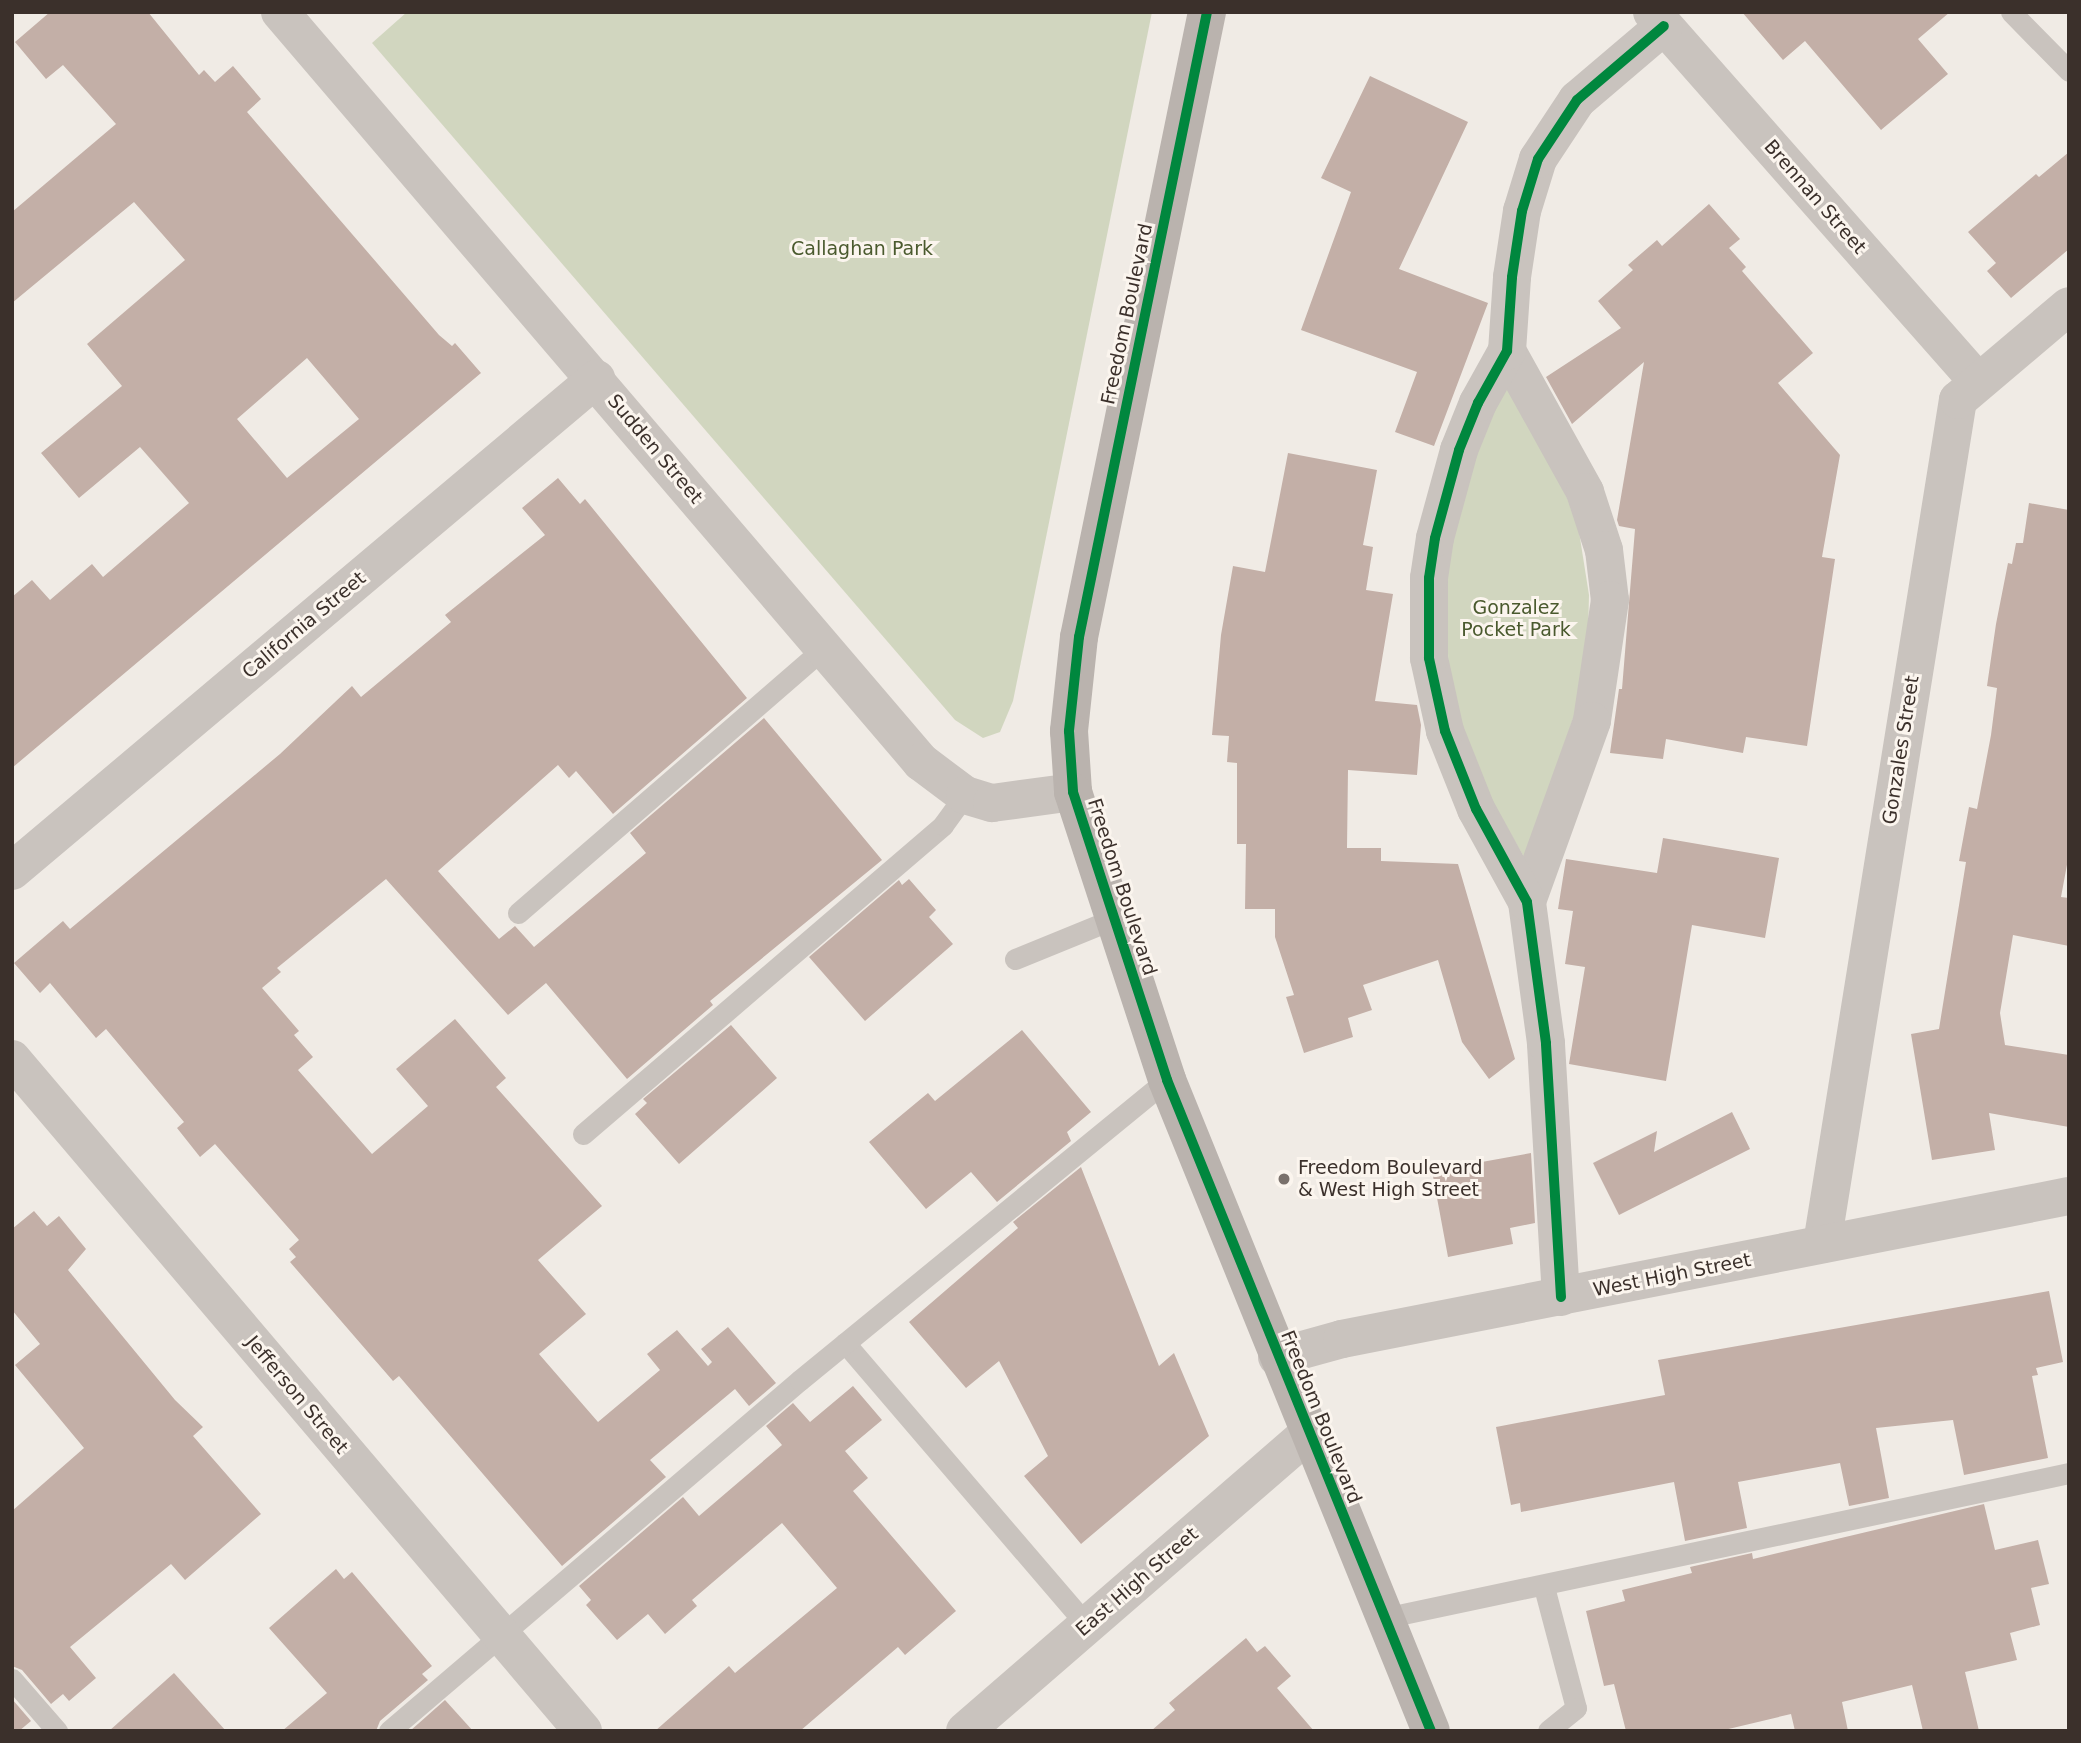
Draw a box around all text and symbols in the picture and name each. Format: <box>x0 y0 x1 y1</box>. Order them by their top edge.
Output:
street label: Brennan Street <box>1759 135 1871 259</box>
street label: Freedom Boulevard <box>1097 221 1157 407</box>
park label: Callaghan Park <box>791 238 933 260</box>
street label: Sudden Street <box>603 390 707 508</box>
street label: California Street <box>238 567 370 683</box>
park label: Gonzalez Pocket Park <box>1461 597 1571 641</box>
street label: Gonzales Street <box>1878 674 1924 826</box>
street label: Freedom Boulevard <box>1083 796 1161 978</box>
place label: Freedom Boulevard & West High Street <box>1298 1157 1483 1201</box>
marker: Freedom Boulevard & West High Street <box>1276 1171 1292 1187</box>
street label: West High Street <box>1591 1249 1753 1301</box>
street label: Freedom Boulevard <box>1276 1327 1366 1507</box>
street label: Jefferson Street <box>241 1331 353 1459</box>
street label: East High Street <box>1071 1523 1203 1641</box>

